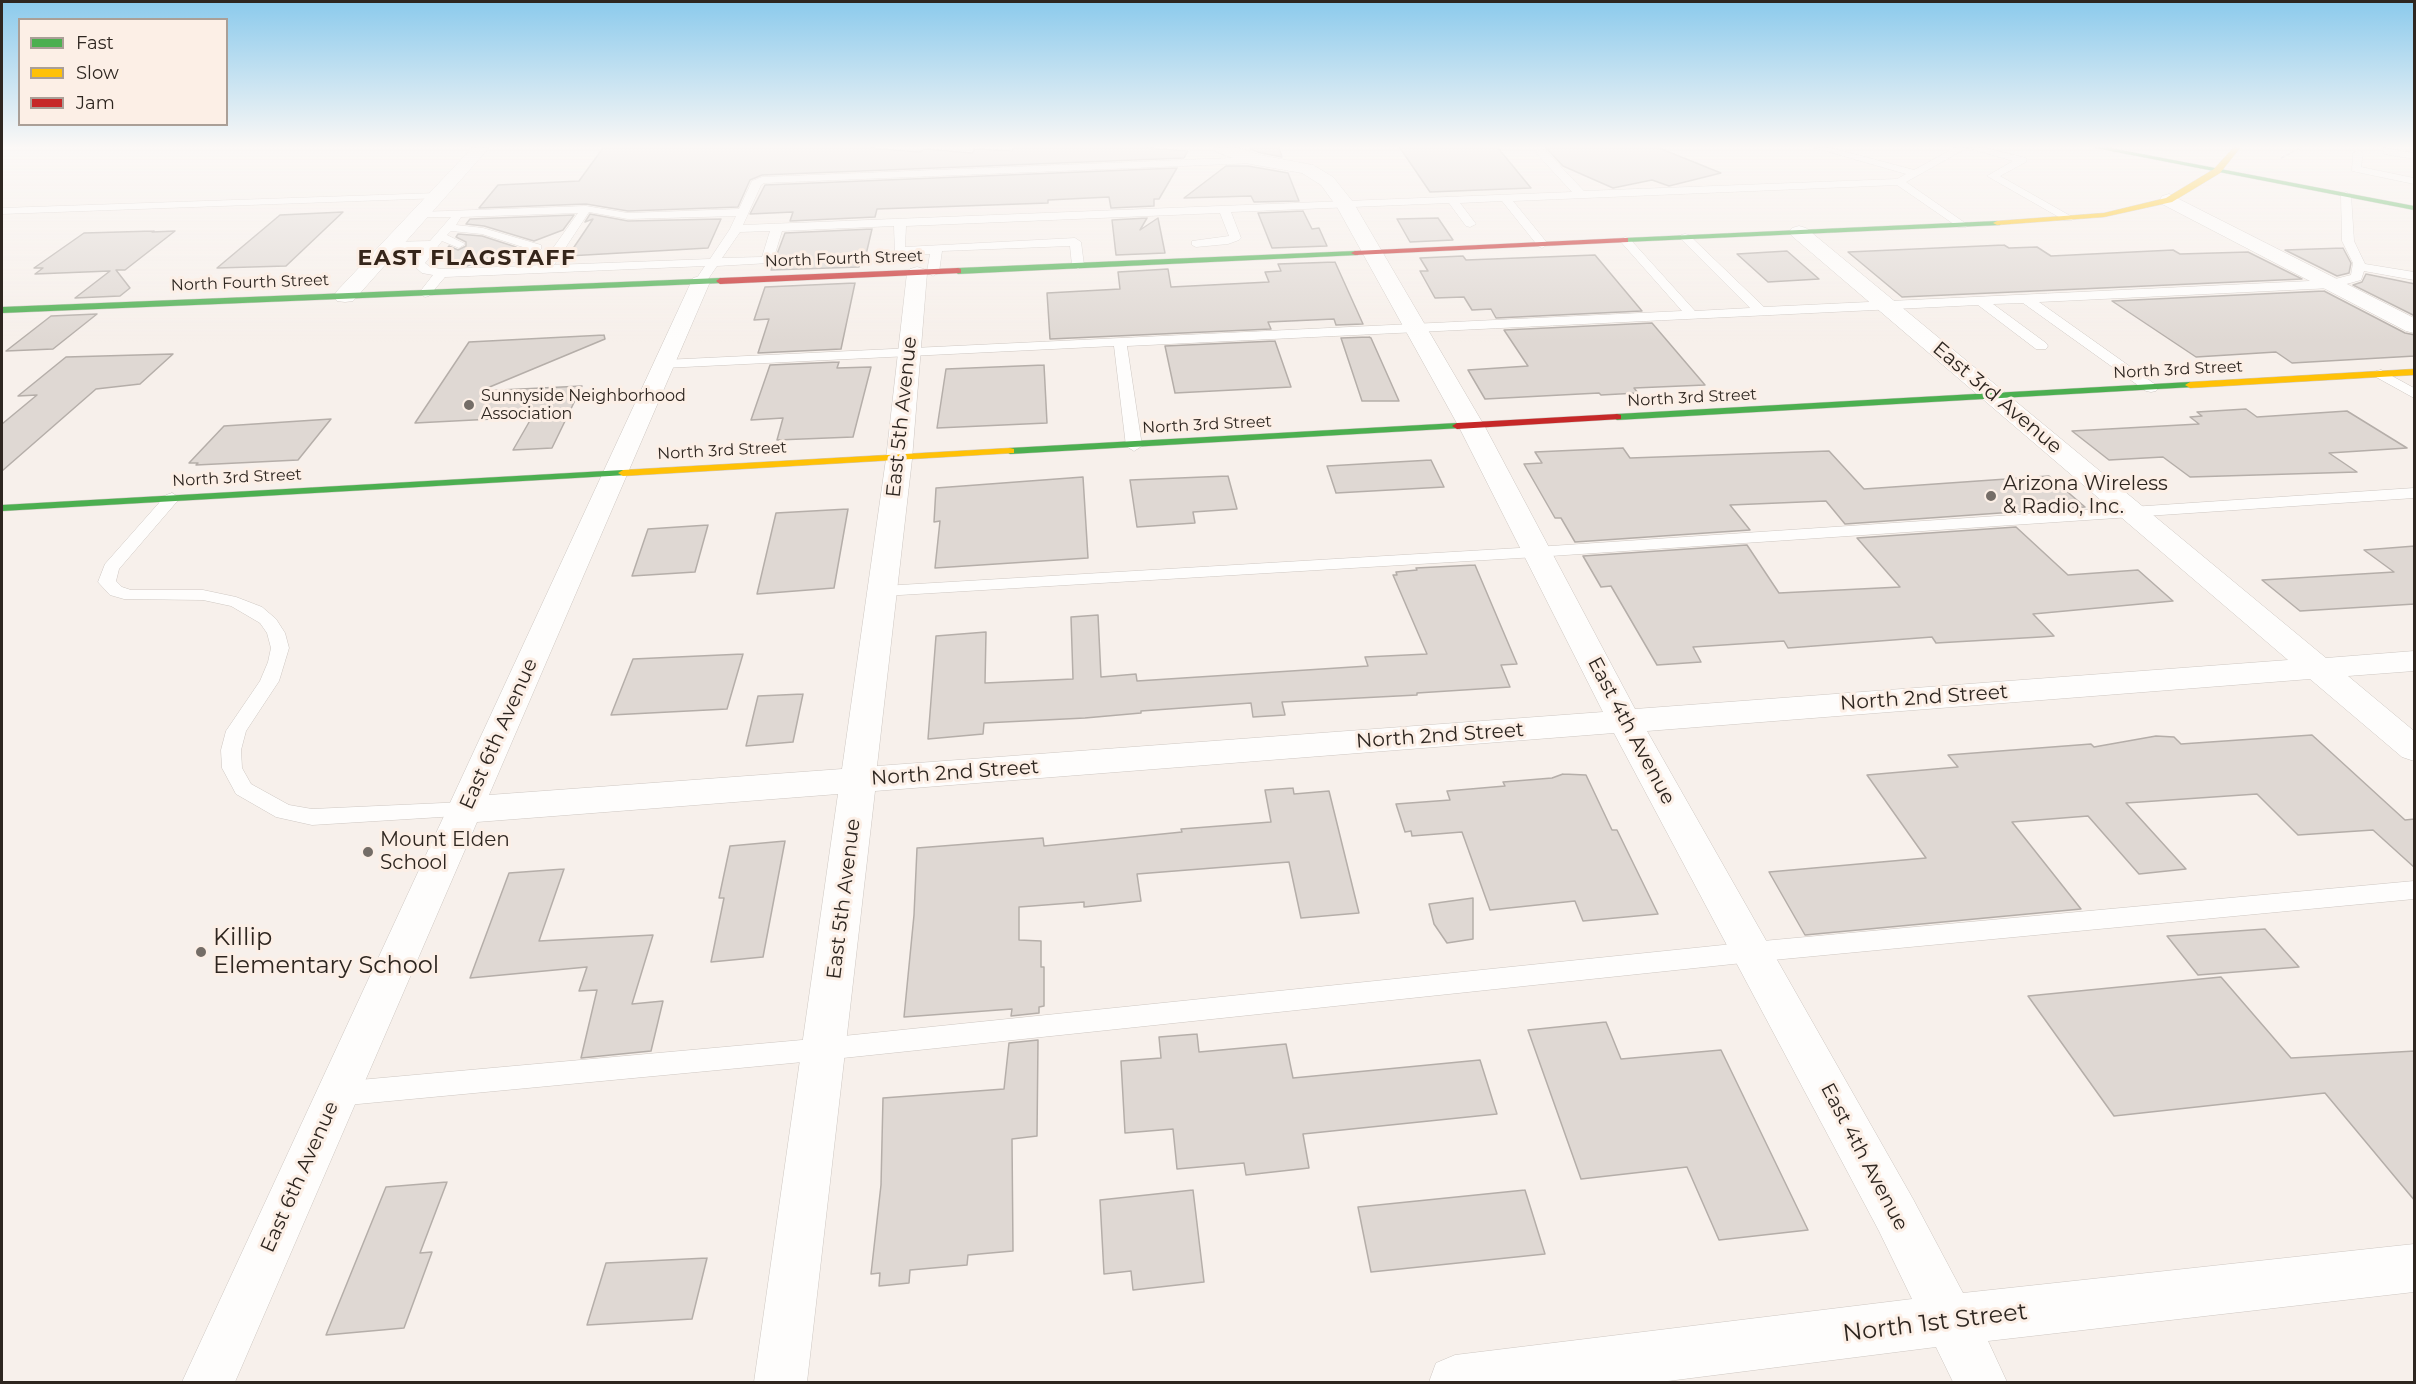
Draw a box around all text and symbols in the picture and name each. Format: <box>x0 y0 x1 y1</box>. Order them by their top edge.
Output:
legend <box>18 18 228 126</box>
text: Fast <box>76 32 114 54</box>
text: Slow <box>76 62 119 84</box>
text: Jam <box>76 92 115 114</box>
district label: EAST FLAGSTAFF <box>358 246 576 272</box>
street label: North Fourth Street <box>765 247 923 271</box>
street label: North Fourth Street <box>171 271 329 295</box>
street label: East 5th Avenue <box>882 335 922 499</box>
street label: East 3rd Avenue <box>1927 337 2067 459</box>
street label: North 3rd Street <box>2113 357 2243 383</box>
street label: North 3rd Street <box>1627 385 1757 411</box>
place label: Sunnyside Neighborhood Association <box>481 386 686 424</box>
marker: Sunnyside Neighborhood Association <box>462 398 476 412</box>
street label: North 3rd Street <box>1142 412 1272 438</box>
street label: North 3rd Street <box>657 438 787 464</box>
street label: North 3rd Street <box>172 465 302 491</box>
place label: Arizona Wireless & Radio, Inc. <box>2003 472 2168 519</box>
marker: Arizona Wireless & Radio, Inc. <box>1984 489 1998 503</box>
street label: East 4th Avenue <box>1582 653 1680 809</box>
street label: East 6th Avenue <box>455 655 543 813</box>
street label: North 2nd Street <box>1839 680 2009 716</box>
street label: North 2nd Street <box>1355 718 1525 754</box>
street label: North 2nd Street <box>870 755 1040 791</box>
street label: East 5th Avenue <box>822 817 866 981</box>
place label: Mount Elden School <box>380 828 510 875</box>
marker: Mount Elden School <box>361 845 375 859</box>
place label: Killip Elementary School <box>213 924 439 980</box>
marker: Killip Elementary School <box>194 945 208 959</box>
street label: East 4th Avenue <box>1815 1079 1913 1235</box>
street label: East 6th Avenue <box>256 1098 344 1256</box>
street label: North 1st Street <box>1841 1297 2029 1349</box>

